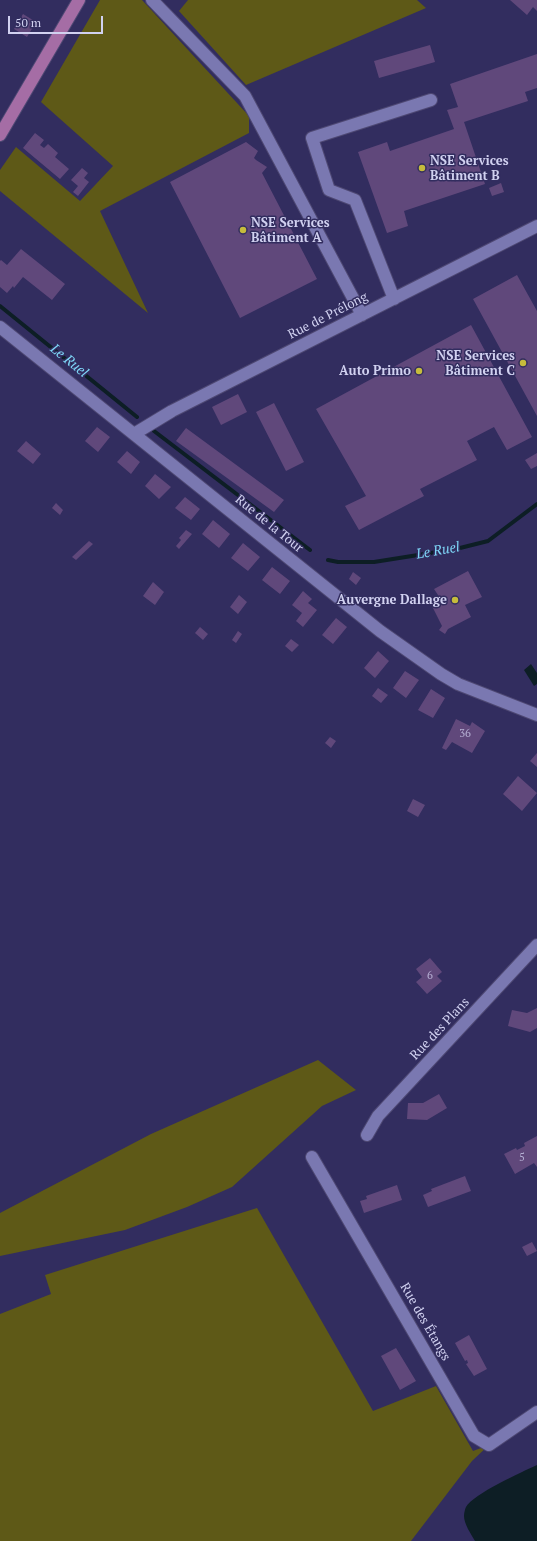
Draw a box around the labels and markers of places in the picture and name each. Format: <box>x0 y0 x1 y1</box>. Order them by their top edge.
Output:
place label: NSE Services Bâtiment B <box>430 153 509 184</box>
marker: NSE Services Bâtiment B <box>417 163 427 173</box>
place label: NSE Services Bâtiment A <box>251 215 330 246</box>
marker: NSE Services Bâtiment A <box>238 225 248 235</box>
place label: NSE Services Bâtiment C <box>436 348 515 379</box>
marker: NSE Services Bâtiment C <box>518 358 528 368</box>
place label: Auto Primo <box>339 363 411 379</box>
marker: Auto Primo <box>414 366 424 376</box>
place label: Auvergne Dallage <box>337 592 447 608</box>
marker: Auvergne Dallage <box>450 595 460 605</box>

